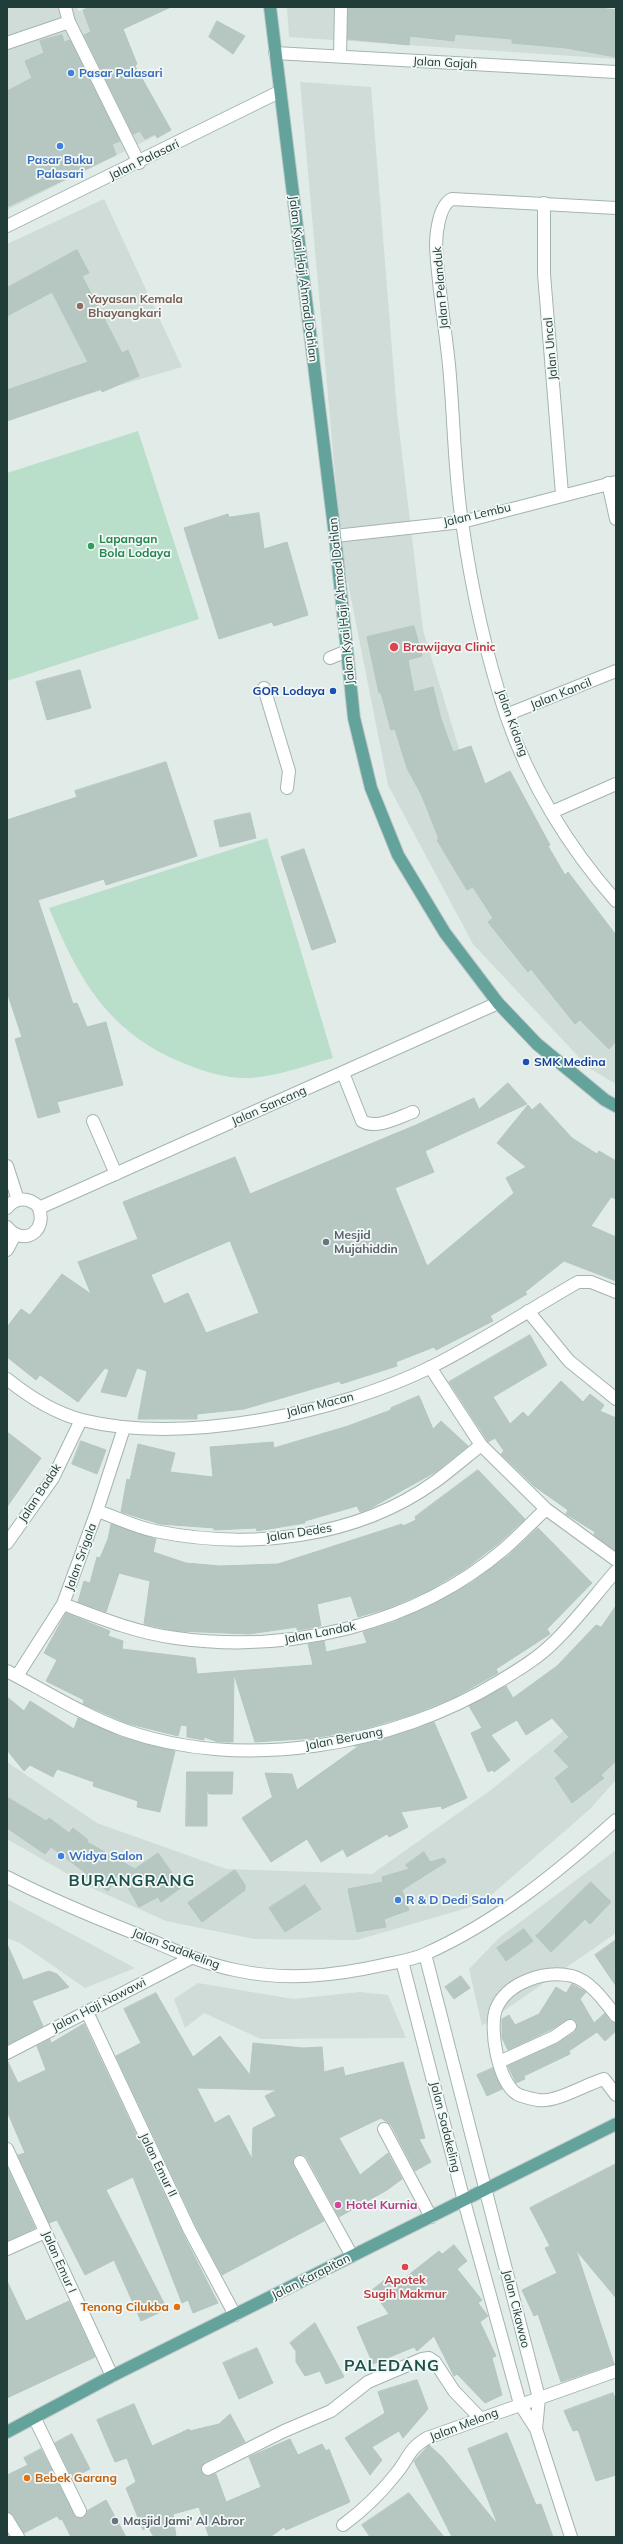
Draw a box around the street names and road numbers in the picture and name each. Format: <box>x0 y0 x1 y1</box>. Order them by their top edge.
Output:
street label: Jalan Gajah <box>412 54 478 72</box>
street label: Jalan Palasari <box>106 137 182 183</box>
street label: Jalan Kyai Haji Ahmad Dahlan <box>286 195 320 363</box>
street label: Jalan Pelanduk <box>430 246 452 330</box>
street label: Jalan Uncal <box>541 317 561 381</box>
street label: Jalan Lembu <box>442 500 512 530</box>
street label: Jalan Kyai Haji Ahmad Dahlan <box>326 517 358 685</box>
street label: Jalan Kancil <box>528 675 594 713</box>
street label: Jalan Kidang <box>493 687 531 759</box>
street label: Jalan Sancang <box>229 1083 309 1129</box>
street label: Jalan Macan <box>285 1390 355 1420</box>
street label: Jalan Badak <box>16 1461 64 1525</box>
street label: Jalan Srigala <box>62 1521 100 1593</box>
street label: Jalan Dedes <box>265 1521 333 1545</box>
street label: Jalan Landak <box>283 1619 357 1647</box>
street label: Jalan Beruang <box>304 1724 384 1754</box>
street label: Jalan Sadakeling <box>130 1926 222 1972</box>
street label: Jalan Haji Nawawi <box>50 1975 148 2035</box>
street label: Jalan Sadakeling <box>427 2080 463 2174</box>
street label: Jalan Emur II <box>136 2131 180 2199</box>
street label: Jalan Emur I <box>39 2229 79 2295</box>
street label: Jalan Karapitan <box>269 2251 353 2303</box>
street label: Jalan Cikawao <box>499 2268 533 2350</box>
street label: Jalan Melong <box>428 2405 500 2445</box>

